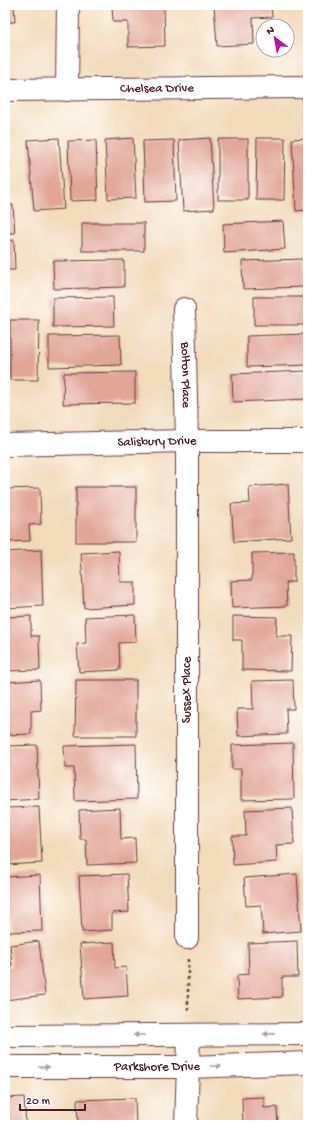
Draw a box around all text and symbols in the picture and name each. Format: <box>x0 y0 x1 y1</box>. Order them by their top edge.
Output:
north arrow <box>255 18 295 58</box>
text: N <box>265 24 277 38</box>
street label: Chelsea Drive <box>120 81 194 96</box>
street label: Bolton Place <box>177 341 194 408</box>
street label: Salisbury Drive <box>117 433 197 450</box>
street label: Sussex Place <box>180 656 195 723</box>
one-way arrow <box>262 1031 275 1037</box>
one-way arrow <box>132 1032 145 1038</box>
street label: Parkshore Drive <box>113 1059 201 1075</box>
one-way arrow <box>210 1063 223 1069</box>
one-way arrow <box>38 1064 51 1070</box>
scale bar <box>20 1086 85 1112</box>
text: 20 m <box>26 1095 51 1109</box>

